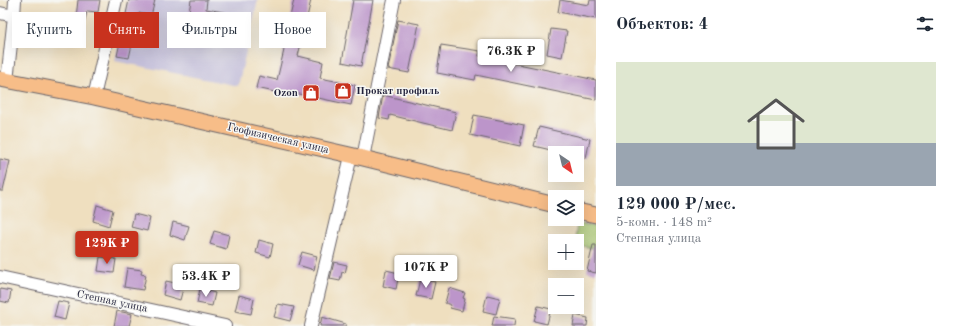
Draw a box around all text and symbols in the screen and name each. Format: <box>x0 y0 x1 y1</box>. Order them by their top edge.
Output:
chip: Купить <box>12 12 86 48</box>
chip: Снять <box>94 12 159 48</box>
chip: Фильтры <box>167 12 251 48</box>
chip: Новое <box>259 12 326 48</box>
icon: filters <box>914 13 936 35</box>
text: Объектов: 4 <box>616 16 708 33</box>
pin: 76.3K ₽ <box>474 39 548 73</box>
text: 76.3K ₽ <box>486 45 536 58</box>
shop icon: Прокат профиль <box>333 81 353 101</box>
shop icon: Ozon <box>301 83 321 103</box>
place label: Прокат профиль <box>356 86 439 97</box>
place label: Ozon <box>273 88 298 99</box>
icon: home <box>740 88 812 160</box>
street label: Геофизическая улица <box>226 122 330 156</box>
north arrow <box>548 146 584 182</box>
map controls <box>548 146 584 314</box>
button: layers <box>548 190 584 226</box>
text: 129 000 ₽/мес. <box>616 196 736 213</box>
text: 5-комн. · 148 m² <box>616 216 712 229</box>
pin: 129K ₽ <box>74 231 140 265</box>
text: Степная улица <box>616 232 701 245</box>
button: + <box>548 234 584 270</box>
text: 129K ₽ <box>84 237 130 250</box>
pin: 107K ₽ <box>393 255 459 289</box>
text: 107K ₽ <box>403 261 449 274</box>
pin: 53.4K ₽ <box>169 264 243 298</box>
text: 53.4K ₽ <box>181 270 231 283</box>
button: − <box>548 278 584 314</box>
street label: Степная улица <box>76 289 149 315</box>

